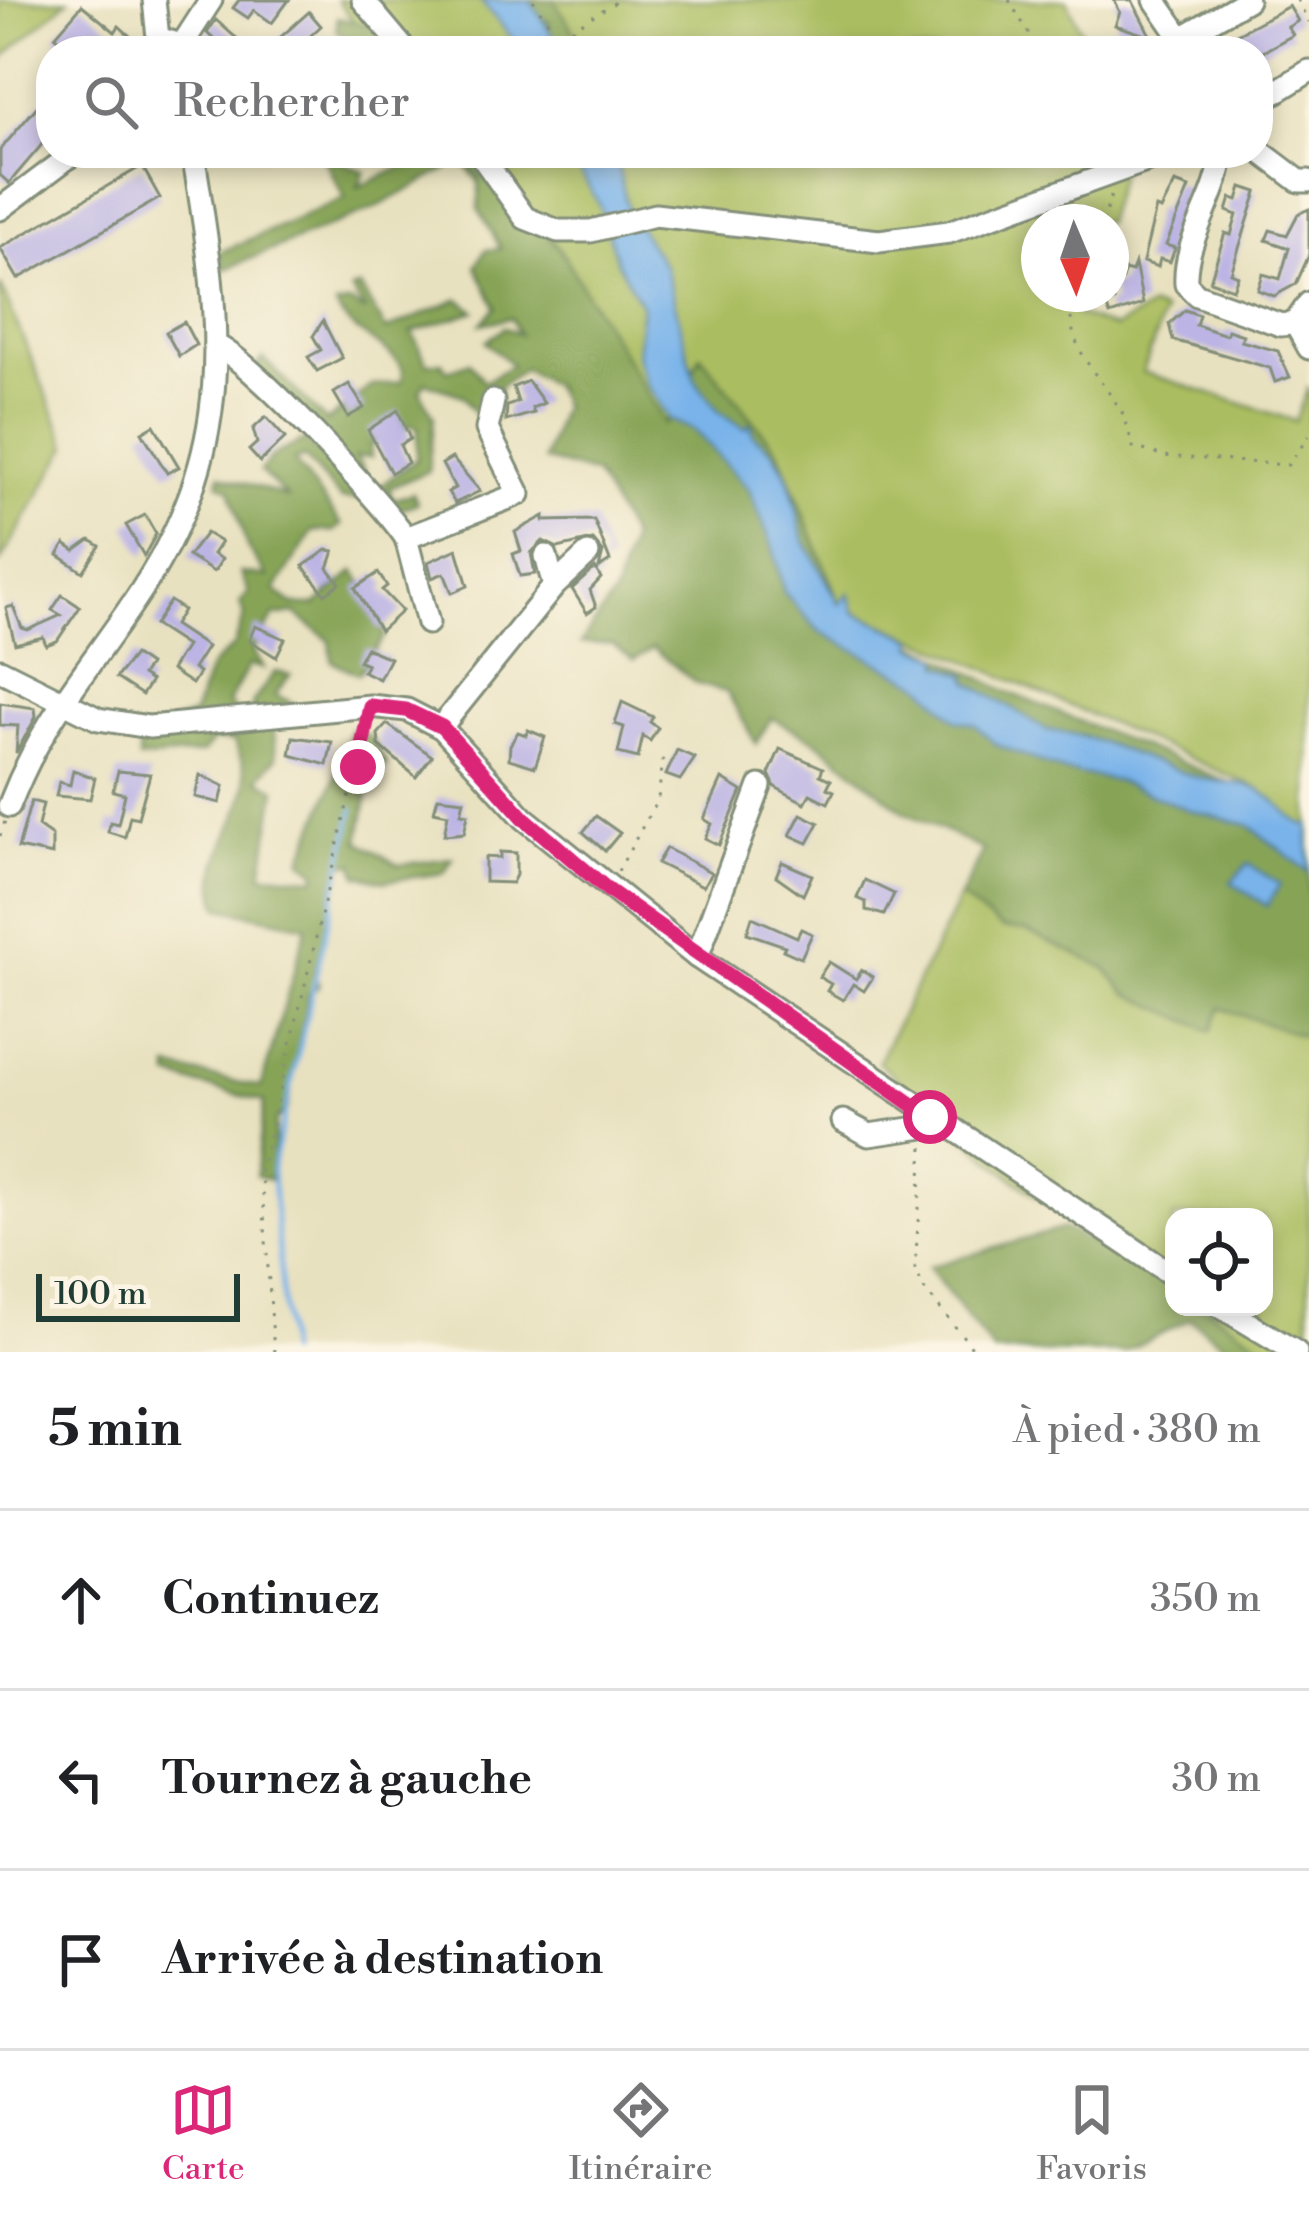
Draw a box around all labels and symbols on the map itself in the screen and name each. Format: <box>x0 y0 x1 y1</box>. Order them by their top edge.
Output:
north arrow <box>1021 204 1129 312</box>
route end <box>331 740 385 794</box>
route start <box>903 1090 957 1144</box>
scale bar <box>36 1268 240 1321</box>

